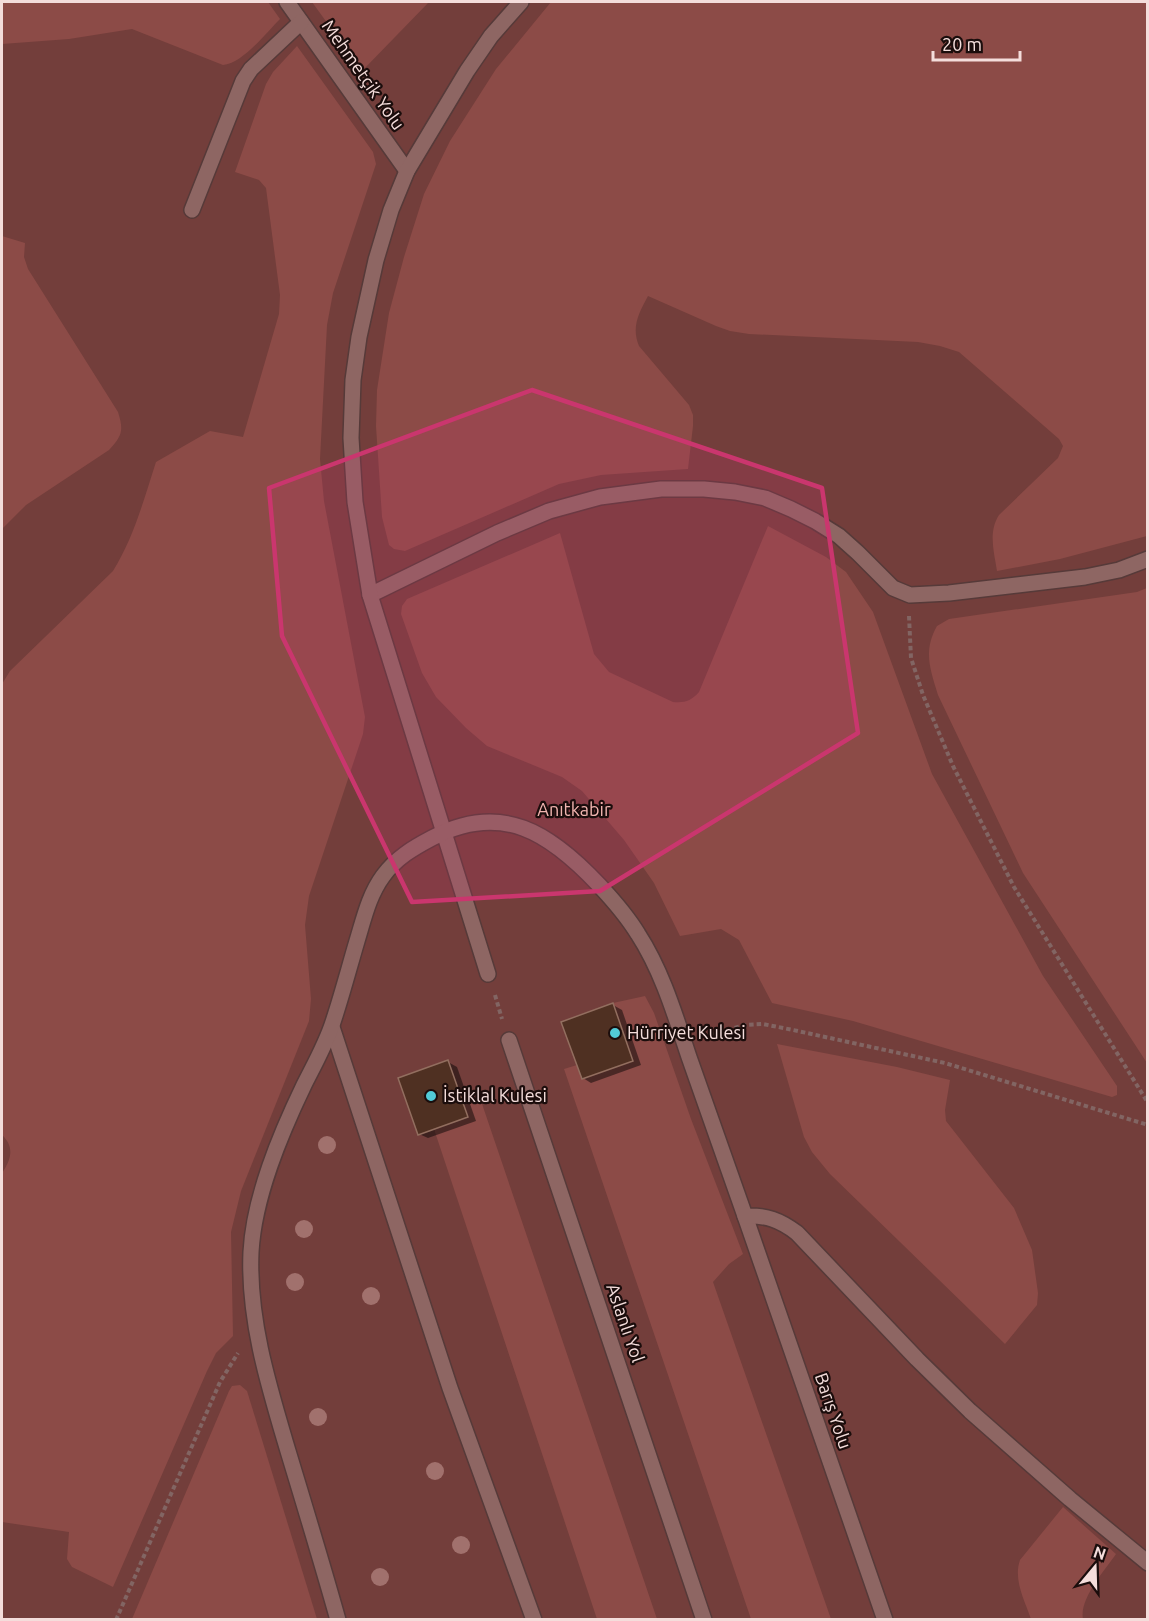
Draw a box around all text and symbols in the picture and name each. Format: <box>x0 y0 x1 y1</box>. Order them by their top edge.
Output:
street label: Mehmetçik Yolu <box>318 16 409 133</box>
scale bar <box>933 24 1020 62</box>
text: 20 m <box>942 34 982 54</box>
park label: Anıtkabir <box>537 799 611 819</box>
place label: Hürriyet Kulesi <box>627 1022 746 1042</box>
marker: Hürriyet Kulesi <box>608 1026 622 1040</box>
place label: İstiklal Kulesi <box>443 1085 547 1105</box>
marker: İstiklal Kulesi <box>424 1089 438 1103</box>
street label: Aslanlı Yol <box>603 1281 649 1365</box>
street label: Barış Yolu <box>812 1370 856 1451</box>
north arrow <box>1065 1537 1125 1597</box>
text: N <box>1091 1542 1108 1563</box>

